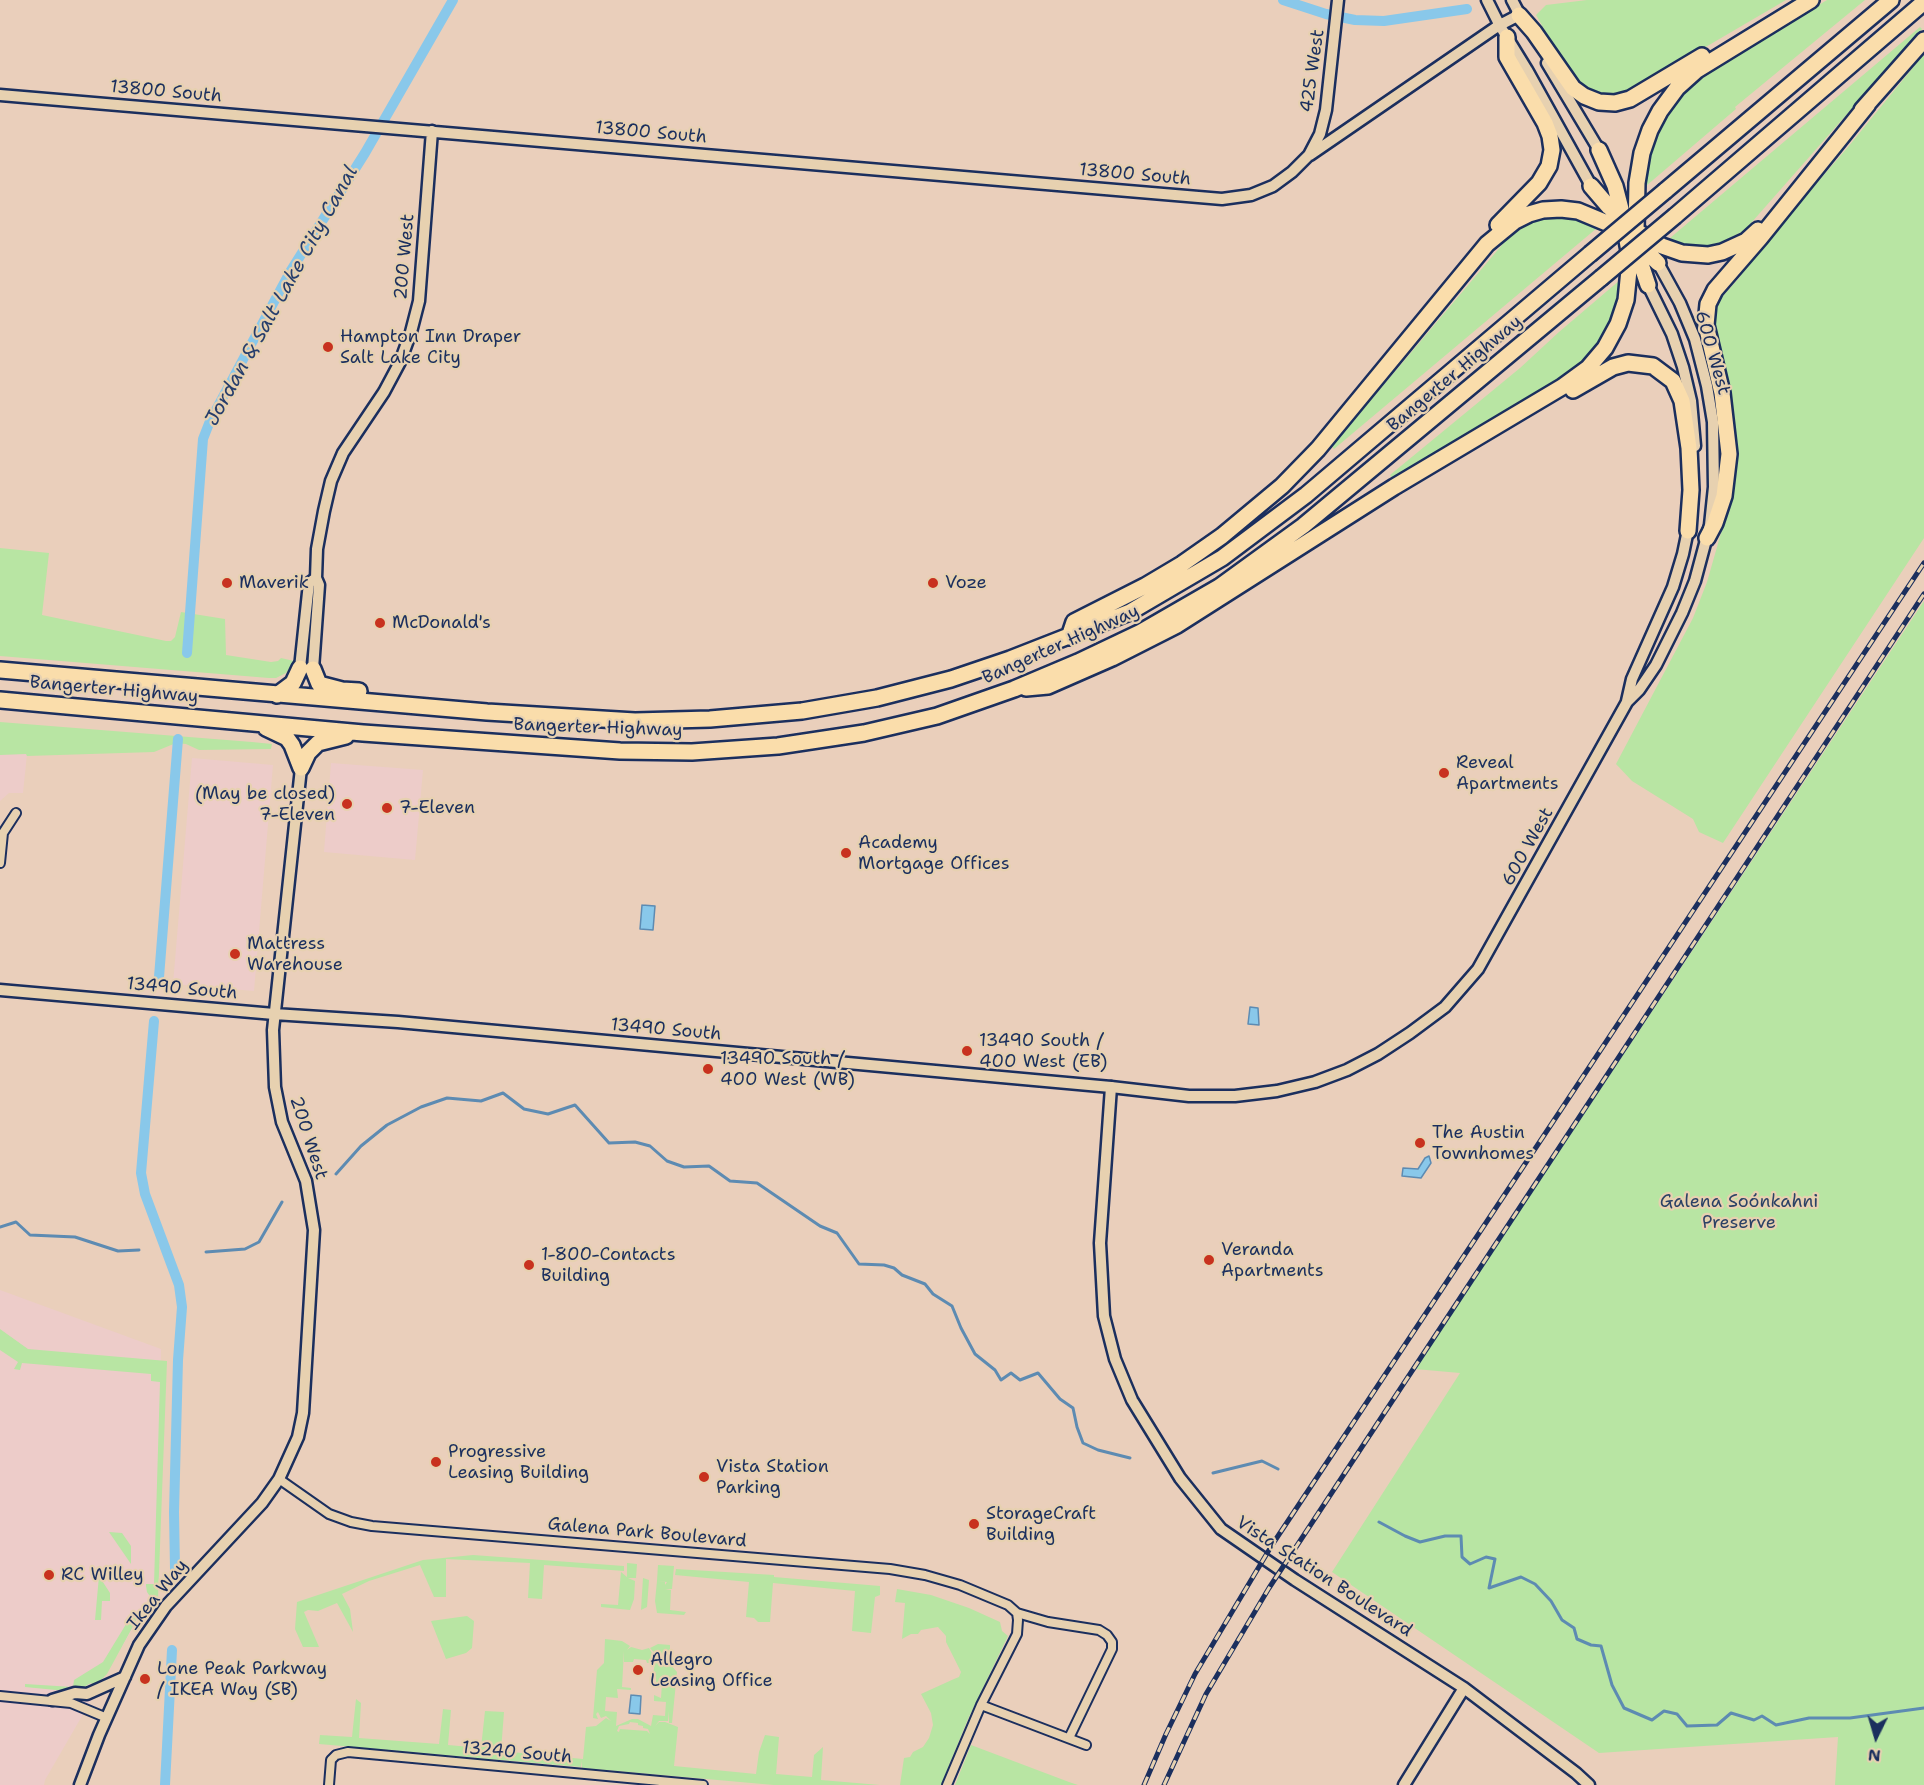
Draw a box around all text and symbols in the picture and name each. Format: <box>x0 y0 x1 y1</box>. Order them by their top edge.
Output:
street label: 425 West <box>1296 28 1330 114</box>
street label: 13800 South <box>109 76 223 108</box>
street label: 13800 South <box>594 117 708 149</box>
street label: 13800 South <box>1078 159 1192 191</box>
water label: Jordan & Salt Lake City Canal <box>200 162 364 430</box>
street label: 200 West <box>390 213 420 301</box>
street label: 600 West <box>1690 309 1734 397</box>
street label: Bangerter Highway <box>1383 311 1527 437</box>
place label: Hampton Inn Draper Salt Lake City <box>340 326 521 368</box>
marker: Hampton Inn Draper Salt Lake City <box>321 340 335 354</box>
place label: Maverik <box>239 572 309 594</box>
place label: Voze <box>945 572 987 594</box>
marker: Maverik <box>220 576 234 590</box>
marker: Voze <box>926 576 940 590</box>
street label: Bangerter Highway <box>979 601 1143 689</box>
place label: McDonald's <box>392 612 491 634</box>
marker: McDonald's <box>373 616 387 630</box>
street label: Bangerter Highway <box>29 672 199 708</box>
street label: Bangerter Highway <box>513 714 683 742</box>
place label: Reveal Apartments <box>1456 752 1559 795</box>
marker: Reveal Apartments <box>1437 766 1451 780</box>
place label: (May be closed) 7-Eleven <box>195 783 335 826</box>
marker: (May be closed) 7-Eleven <box>340 797 354 811</box>
place label: 7-Eleven <box>399 797 475 819</box>
marker: 7-Eleven <box>380 801 394 815</box>
street label: 600 West <box>1498 804 1558 890</box>
place label: Academy Mortgage Offices <box>858 832 1010 874</box>
marker: Academy Mortgage Offices <box>839 846 853 860</box>
place label: Mattress Warehouse <box>247 933 343 976</box>
marker: Mattress Warehouse <box>228 947 242 961</box>
street label: 13490 South <box>126 973 238 1005</box>
street label: 13490 South <box>610 1014 722 1046</box>
place label: 13490 South / 400 West (EB) <box>979 1030 1107 1072</box>
marker: 13490 South / 400 West (EB) <box>960 1044 974 1058</box>
place label: 13490 South / 400 West (WB) <box>720 1048 855 1090</box>
marker: 13490 South / 400 West (WB) <box>701 1062 715 1076</box>
street label: 200 West <box>284 1094 332 1182</box>
place label: The Austin Townhomes <box>1432 1122 1534 1164</box>
marker: The Austin Townhomes <box>1413 1136 1427 1150</box>
park label: Galena Soónkahni Preserve <box>1660 1191 1818 1234</box>
place label: Veranda Apartments <box>1221 1239 1324 1282</box>
place label: 1-800-Contacts Building <box>541 1244 676 1286</box>
marker: Veranda Apartments <box>1202 1253 1216 1267</box>
marker: 1-800-Contacts Building <box>522 1258 536 1272</box>
place label: Progressive Leasing Building <box>448 1441 589 1484</box>
marker: Progressive Leasing Building <box>429 1455 443 1469</box>
place label: Vista Station Parking <box>716 1456 829 1498</box>
marker: Vista Station Parking <box>697 1470 711 1484</box>
place label: StorageCraft Building <box>986 1503 1096 1546</box>
street label: Vista Station Boulevard <box>1232 1512 1416 1642</box>
street label: Galena Park Boulevard <box>547 1514 747 1552</box>
marker: StorageCraft Building <box>967 1517 981 1531</box>
street label: Ikea Way <box>123 1555 193 1635</box>
place label: RC Willey <box>61 1564 144 1586</box>
marker: RC Willey <box>42 1568 56 1582</box>
place label: Allegro Leasing Office <box>650 1649 773 1692</box>
place label: Lone Peak Parkway / IKEA Way (SB) <box>157 1658 327 1700</box>
marker: Allegro Leasing Office <box>631 1663 645 1677</box>
marker: Lone Peak Parkway / IKEA Way (SB) <box>138 1672 152 1686</box>
north arrow <box>1846 1707 1906 1767</box>
street label: 13240 South <box>461 1737 573 1769</box>
text: N <box>1867 1744 1882 1766</box>

